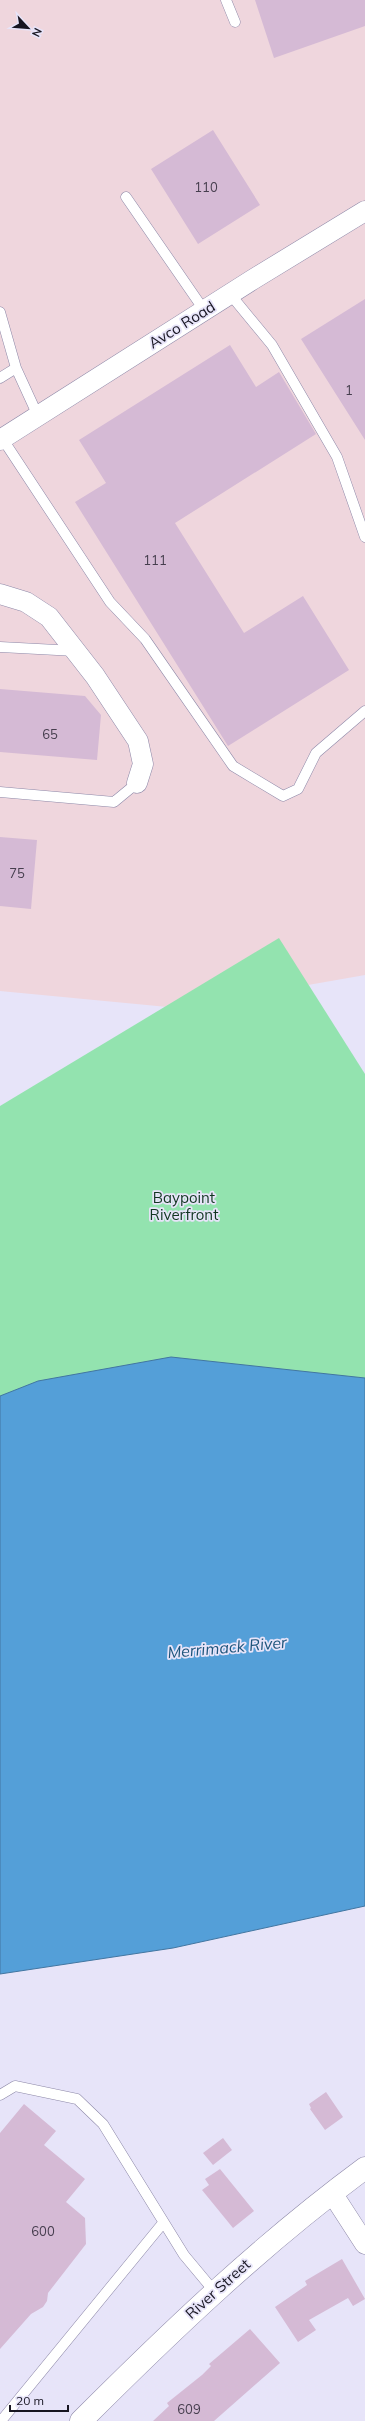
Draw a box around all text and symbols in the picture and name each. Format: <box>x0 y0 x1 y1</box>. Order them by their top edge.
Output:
north arrow <box>8 8 48 48</box>
text: N <box>29 26 45 39</box>
house number: 110 <box>194 179 218 195</box>
street label: Avco Road <box>145 297 219 353</box>
house number: 1 <box>345 382 353 398</box>
house number: 111 <box>143 552 167 568</box>
house number: 65 <box>42 726 58 742</box>
house number: 75 <box>9 865 25 881</box>
park label: Baypoint Riverfront <box>150 1188 218 1224</box>
water label: Merrimack River <box>167 1632 289 1662</box>
house number: 600 <box>31 2223 55 2239</box>
street label: River Street <box>181 2255 254 2323</box>
scale bar <box>10 2387 68 2413</box>
text: 20 m <box>16 2393 44 2408</box>
house number: 609 <box>177 2401 201 2417</box>

